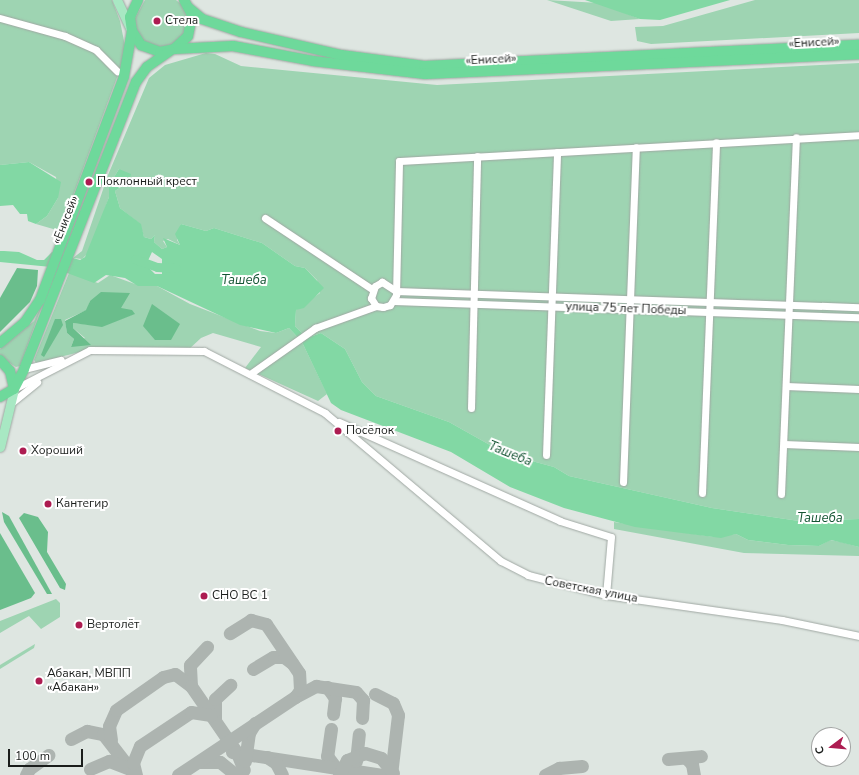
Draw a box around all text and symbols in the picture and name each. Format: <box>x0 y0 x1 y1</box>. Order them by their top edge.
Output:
place label: Стела <box>165 14 198 28</box>
marker: Стела <box>152 16 162 26</box>
street label: «Енисей» <box>788 34 840 52</box>
street label: «Енисей» <box>465 51 517 69</box>
place label: Поклонный крест <box>97 175 197 189</box>
marker: Поклонный крест <box>84 177 94 187</box>
street label: «Енисей» <box>50 194 82 246</box>
water label: Ташеба <box>221 272 267 288</box>
street label: улица 75 лет Победы <box>565 300 687 318</box>
place label: Посёлок <box>346 424 394 438</box>
marker: Посёлок <box>333 426 343 436</box>
water label: Ташеба <box>486 438 534 470</box>
place label: Хороший <box>31 444 83 458</box>
marker: Хороший <box>18 446 28 456</box>
place label: Кантегир <box>56 497 108 511</box>
marker: Кантегир <box>43 499 53 509</box>
water label: Ташеба <box>797 510 843 526</box>
street label: Советская улица <box>543 574 639 606</box>
place label: СНО ВС 1 <box>212 589 268 603</box>
marker: СНО ВС 1 <box>199 591 209 601</box>
place label: Вертолёт <box>87 618 139 632</box>
marker: Вертолёт <box>74 620 84 630</box>
place label: Абакан, МВПП «Абакан» <box>47 667 131 695</box>
marker: Абакан, МВПП «Абакан» <box>34 676 44 686</box>
north arrow <box>811 727 851 767</box>
scale bar <box>10 741 85 767</box>
text: С <box>812 745 828 756</box>
text: 100 m <box>15 748 50 764</box>

